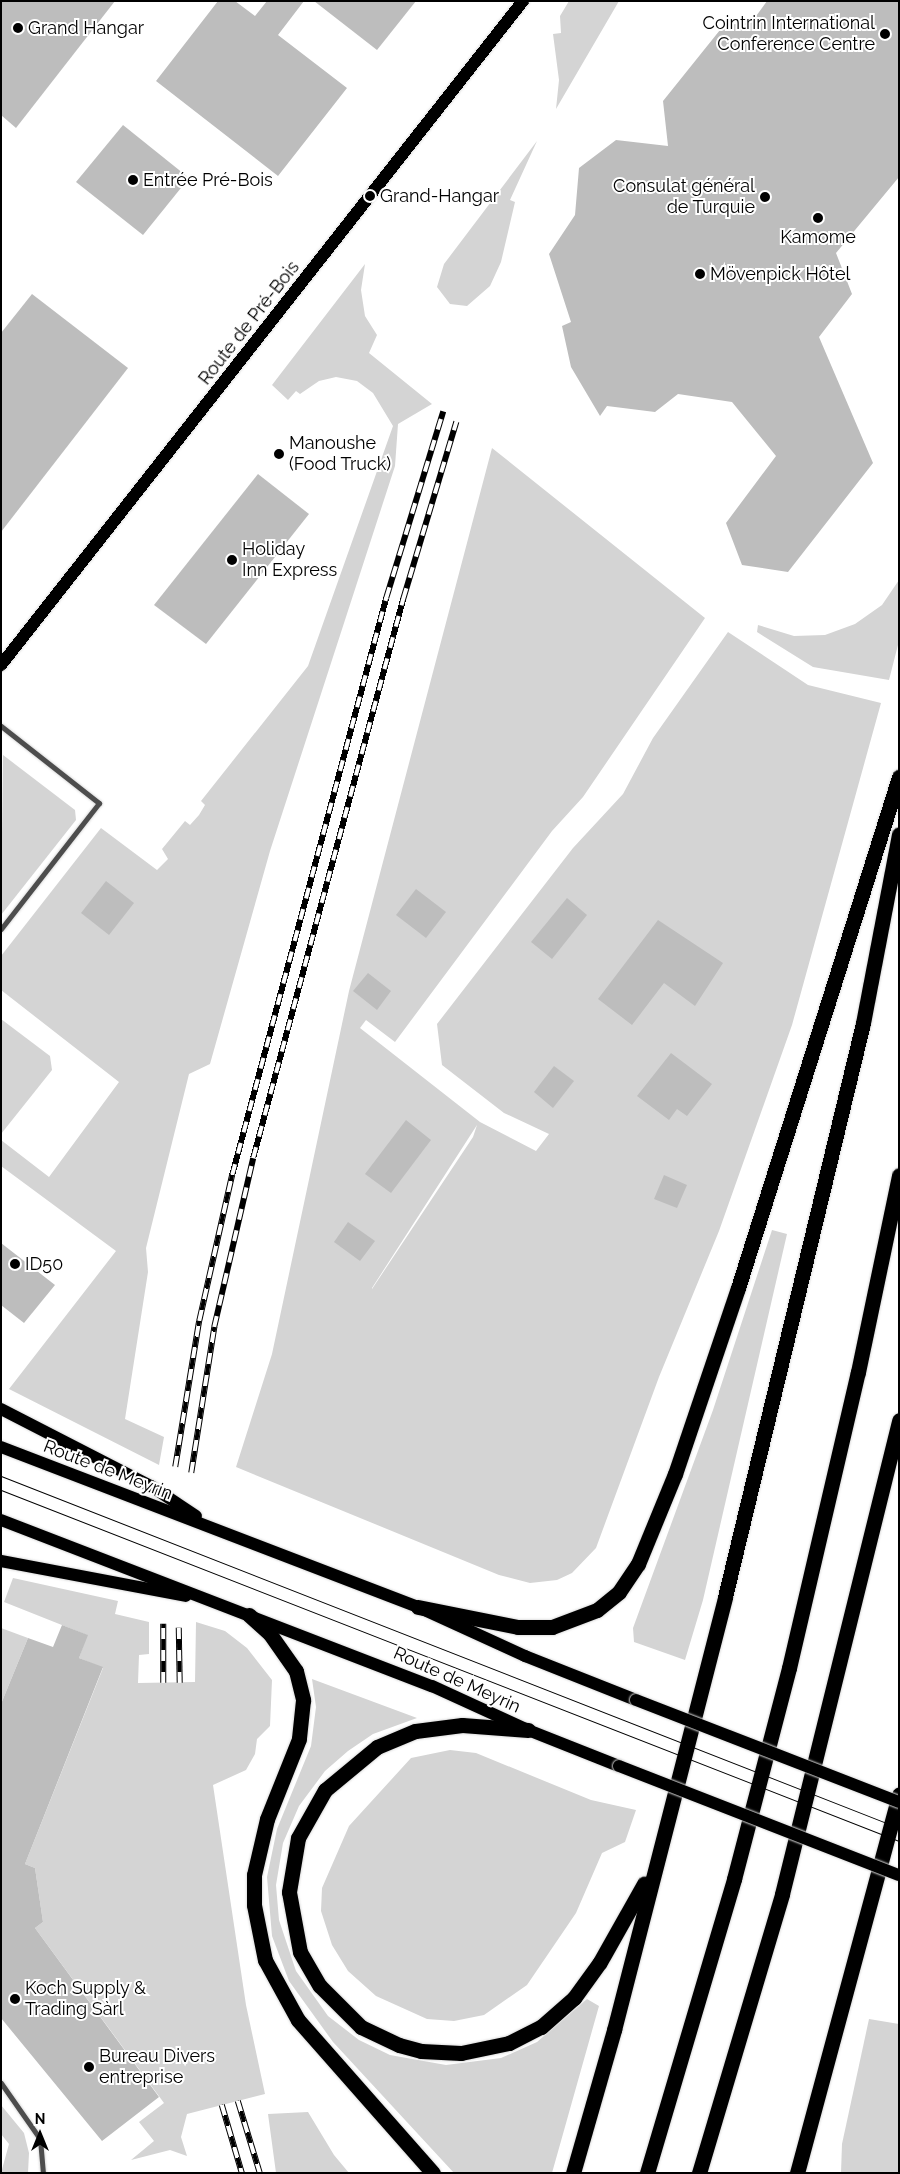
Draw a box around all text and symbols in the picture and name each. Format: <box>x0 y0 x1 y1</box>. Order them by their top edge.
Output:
place label: Cointrin International Conference Centre <box>703 13 875 56</box>
place label: Grand Hangar <box>28 17 144 39</box>
marker: Grand Hangar <box>12 22 24 34</box>
marker: Cointrin International Conference Centre <box>879 28 891 40</box>
place label: Entrée Pré-Bois <box>143 169 273 191</box>
marker: Entrée Pré-Bois <box>127 174 139 186</box>
place label: Consulat général de Turquie <box>613 176 755 218</box>
place label: Grand-Hangar <box>380 185 499 207</box>
marker: Grand-Hangar <box>364 190 376 202</box>
marker: Consulat général de Turquie <box>759 191 771 203</box>
marker: Kamome <box>812 212 824 224</box>
place label: Kamome <box>780 226 856 248</box>
street label: Route de Pré-Bois <box>194 257 304 389</box>
place label: Mövenpick Hôtel <box>710 263 850 285</box>
marker: Mövenpick Hôtel <box>694 268 706 280</box>
place label: Manoushe (Food Truck) <box>289 433 392 476</box>
marker: Manoushe (Food Truck) <box>273 448 285 460</box>
place label: Holiday Inn Express <box>242 539 337 582</box>
marker: Holiday Inn Express <box>226 554 238 566</box>
place label: ID50 <box>25 1253 63 1275</box>
marker: ID50 <box>9 1258 21 1270</box>
street label: Route de Meyrin <box>40 1435 176 1505</box>
street label: Route de Meyrin <box>390 1642 524 1718</box>
place label: Koch Supply & Trading Sàrl <box>25 1978 146 2020</box>
marker: Koch Supply & Trading Sàrl <box>9 1993 21 2005</box>
place label: Bureau Divers entreprise <box>99 2046 215 2088</box>
marker: Bureau Divers entreprise <box>83 2061 95 2073</box>
north arrow <box>15 2109 65 2159</box>
text: N <box>35 2111 45 2127</box>

